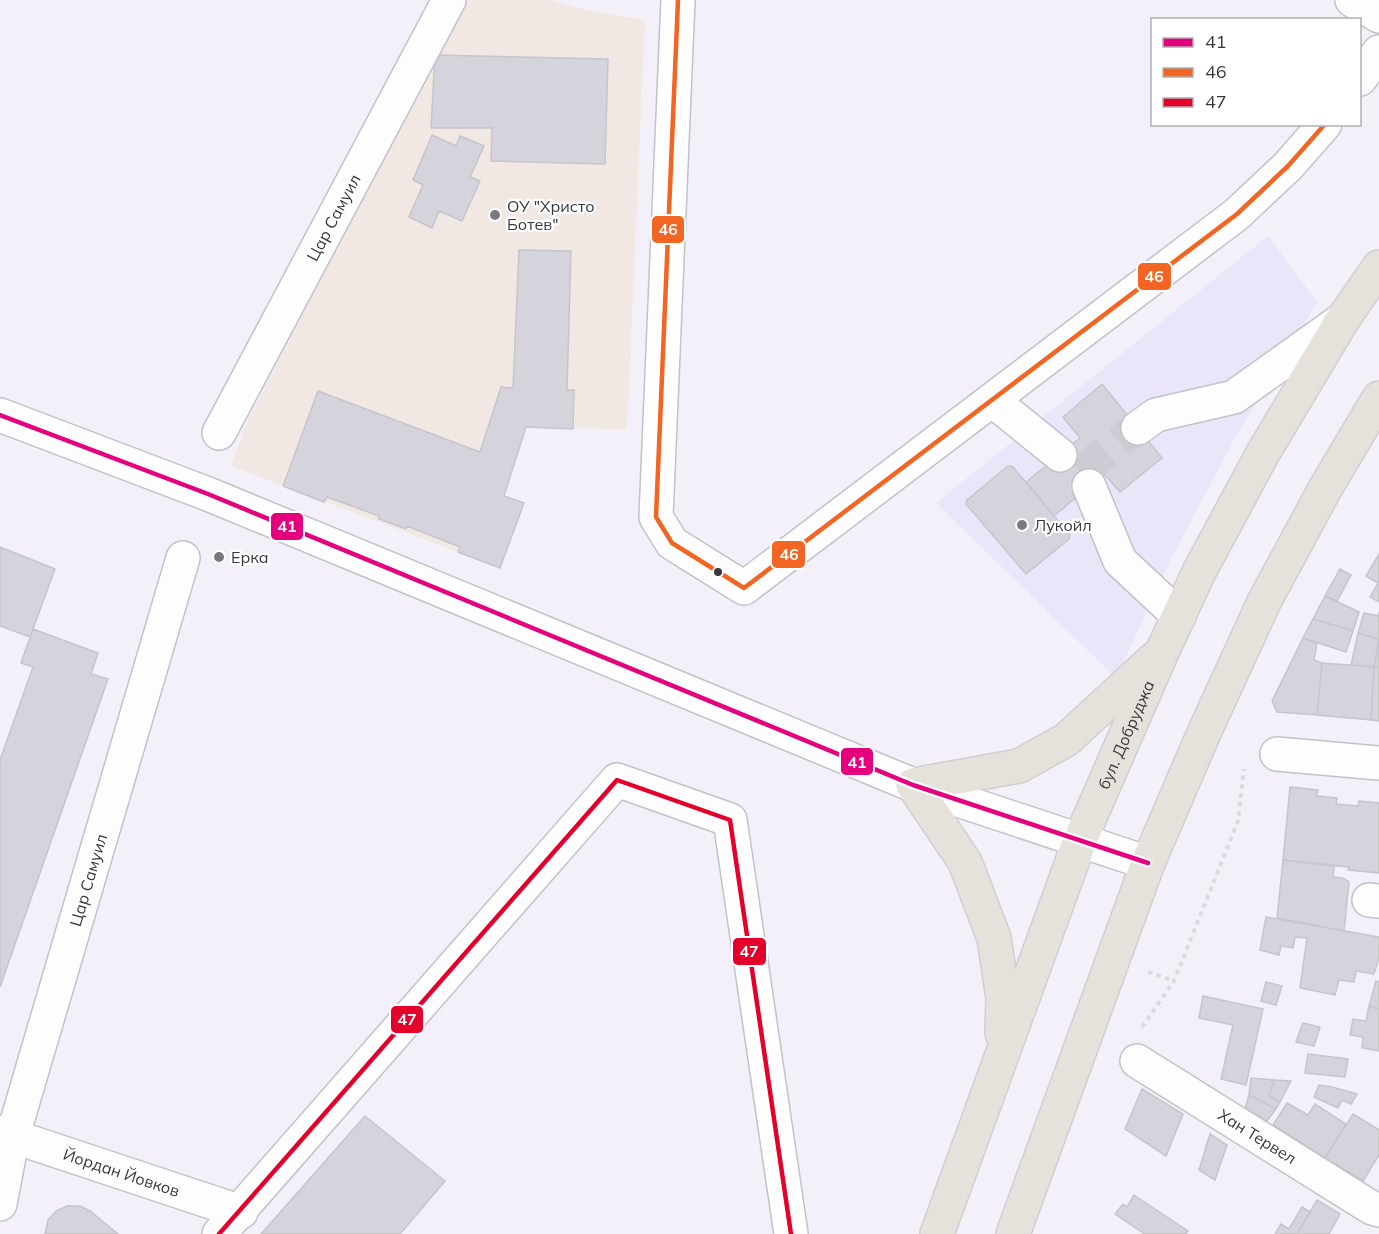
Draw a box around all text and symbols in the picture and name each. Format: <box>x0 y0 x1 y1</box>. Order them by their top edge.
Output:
legend <box>1151 18 1361 126</box>
text: 41 <box>1205 30 1227 53</box>
text: 46 <box>1205 60 1227 83</box>
text: 47 <box>1205 90 1227 113</box>
street label: Цар Самуил <box>302 171 365 264</box>
place label: ОУ "Христо Ботев" <box>507 196 594 234</box>
marker: ОУ "Христо Ботев" <box>488 208 502 222</box>
line badge: 46 <box>651 215 685 244</box>
text: 46 <box>658 219 678 239</box>
line badge: 46 <box>1137 262 1172 291</box>
text: 46 <box>1144 266 1164 286</box>
line badge: 41 <box>270 512 304 541</box>
place label: Лукойл <box>1034 515 1092 535</box>
text: 41 <box>277 516 297 536</box>
marker: Лукойл <box>1015 518 1029 532</box>
line badge: 46 <box>771 540 806 569</box>
text: 46 <box>779 544 799 564</box>
place label: Ерка <box>231 547 269 567</box>
marker: Ерка <box>212 550 226 564</box>
unlabelled marker <box>712 566 724 578</box>
street label: бул. Добруджа <box>1093 677 1158 792</box>
line badge: 41 <box>840 747 874 776</box>
text: 41 <box>847 752 867 772</box>
street label: Цар Самуил <box>65 831 111 929</box>
line badge: 47 <box>732 937 767 966</box>
text: 47 <box>739 941 759 961</box>
line badge: 47 <box>390 1005 424 1034</box>
text: 47 <box>397 1009 417 1029</box>
street label: Хан Тервел <box>1215 1104 1300 1168</box>
street label: Йордан Йовков <box>61 1144 182 1201</box>

